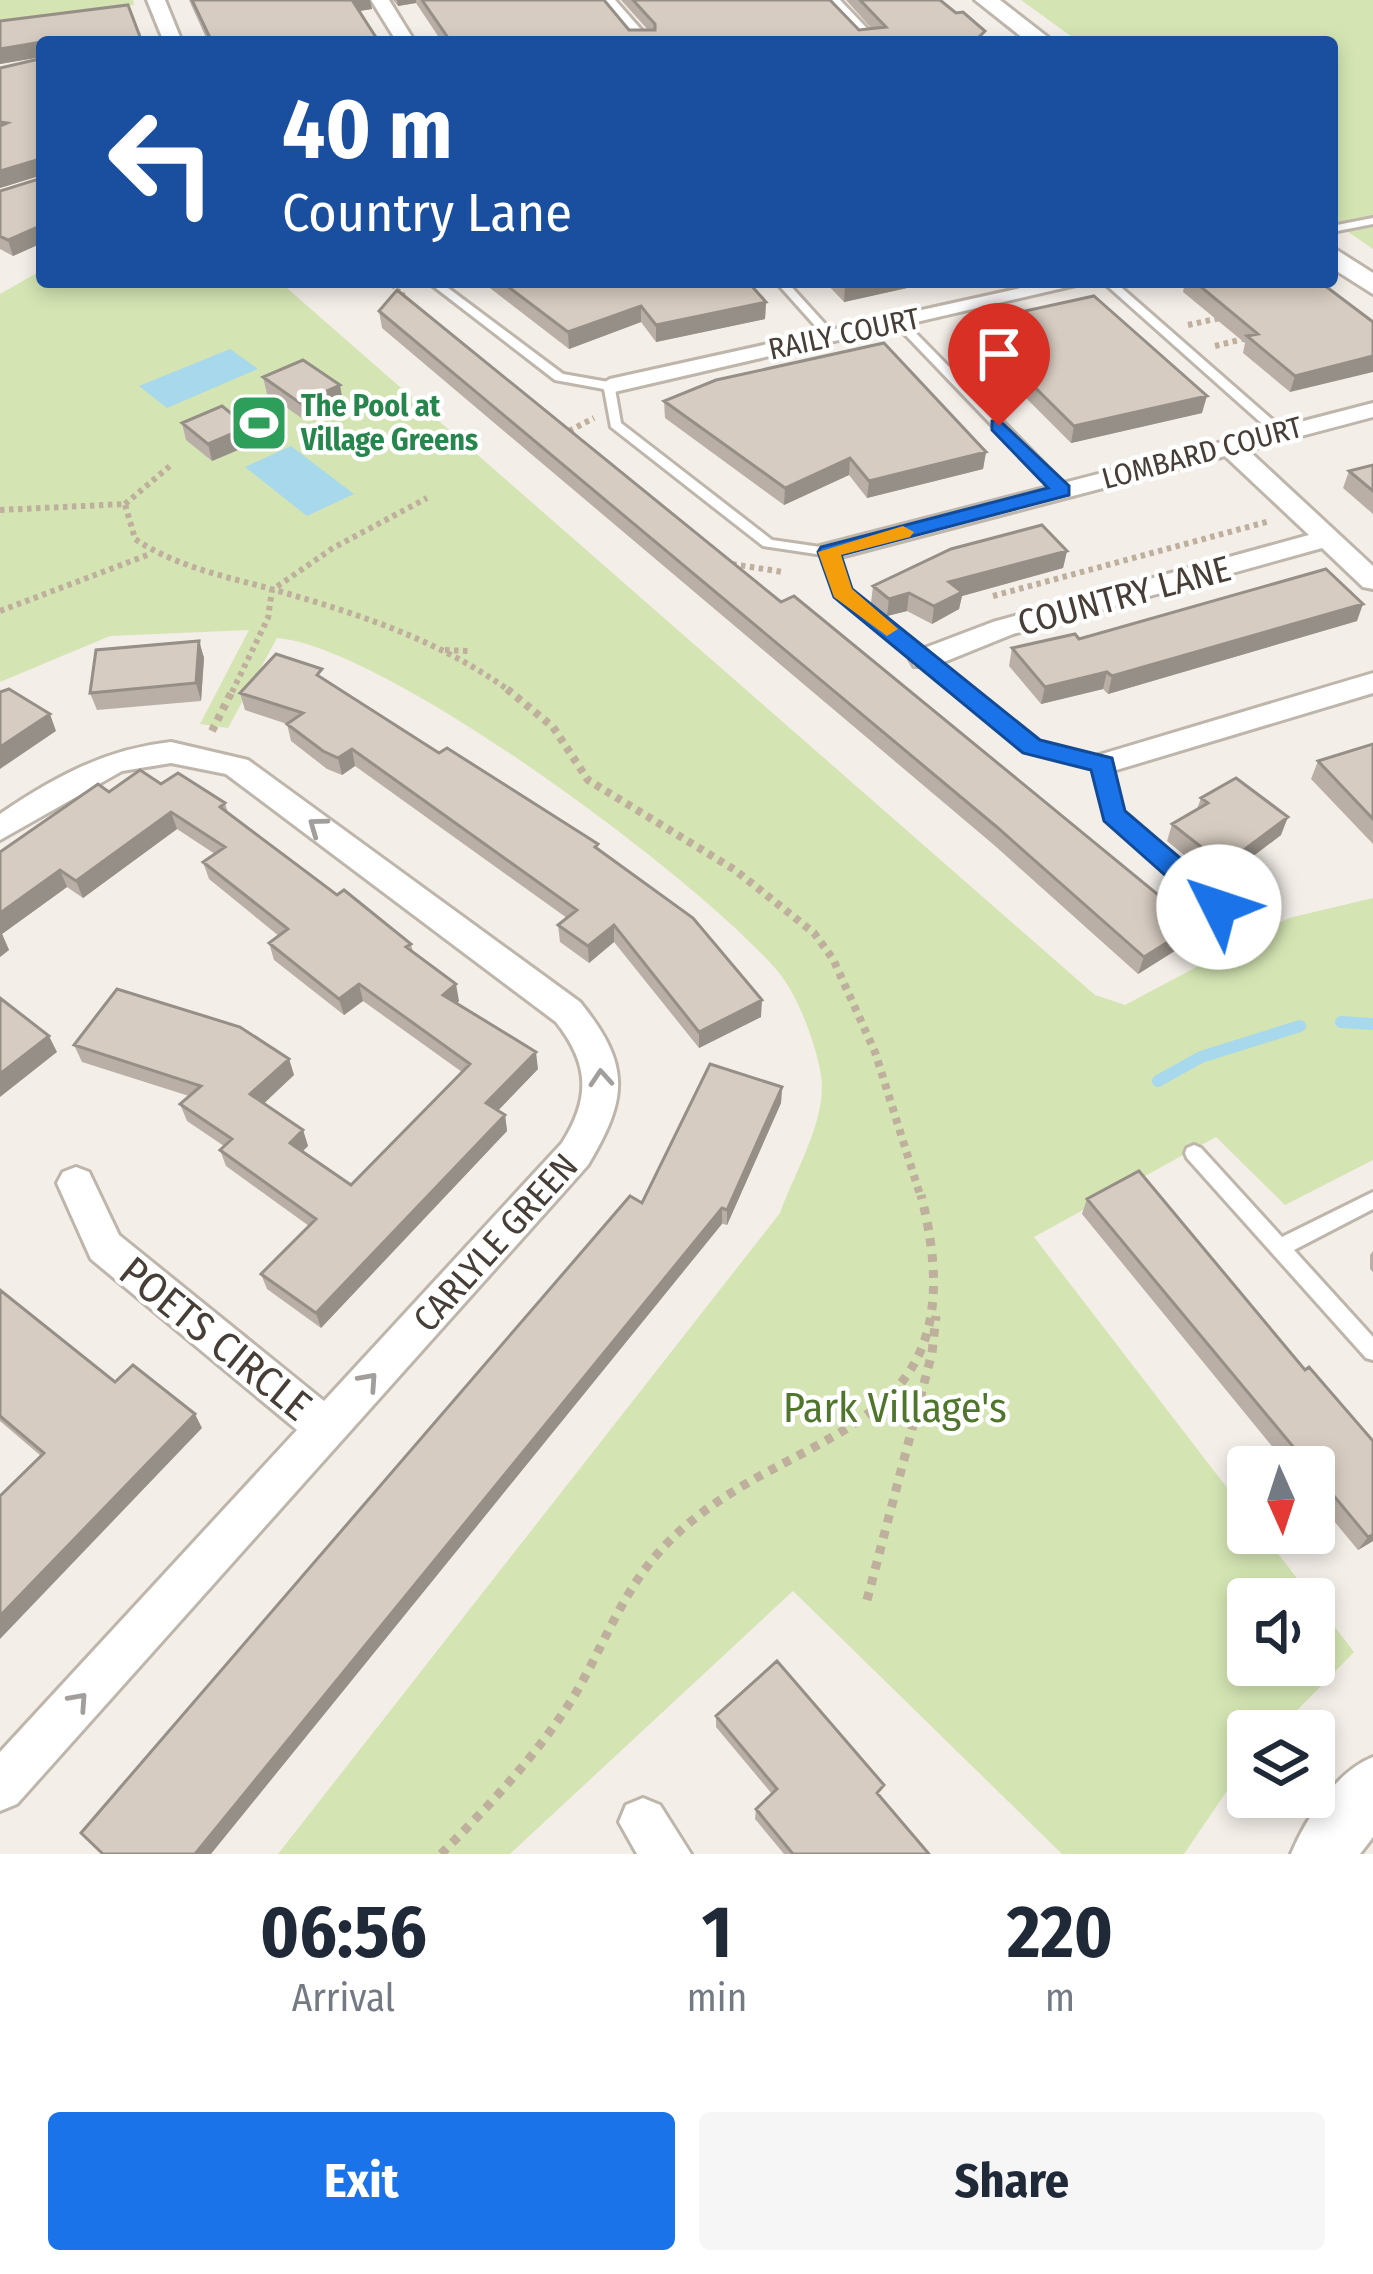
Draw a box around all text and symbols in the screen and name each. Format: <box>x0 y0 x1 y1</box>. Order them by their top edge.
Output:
text: 40 m <box>282 79 453 180</box>
icon: left <box>84 84 240 240</box>
text: Country Lane <box>282 181 572 245</box>
street label: RAILY COURT <box>765 300 923 368</box>
pin <box>948 303 1050 426</box>
icon: arrive <box>966 321 1032 387</box>
place label: The Pool at Village Greens <box>300 388 478 458</box>
sports icon: The Pool at Village Greens <box>228 392 290 454</box>
street label: LOMBARD COURT <box>1098 409 1306 497</box>
street label: COUNTRY LANE <box>1013 546 1236 646</box>
one-way arrow <box>308 819 330 841</box>
position arrow <box>1156 844 1282 970</box>
one-way arrow <box>589 1069 615 1088</box>
street label: CARLYLE GREEN <box>404 1144 587 1341</box>
street label: POETS CIRCLE <box>110 1246 321 1431</box>
one-way arrow <box>355 1373 376 1395</box>
park label: Park Village's <box>783 1383 1007 1433</box>
north arrow <box>1227 1446 1335 1554</box>
map controls <box>1227 1446 1335 1818</box>
button: sound <box>1227 1578 1335 1686</box>
one-way arrow <box>65 1693 86 1714</box>
button: layers <box>1227 1710 1335 1818</box>
text: 06:56 <box>260 1890 427 1976</box>
text: 1 <box>702 1890 732 1976</box>
text: 220 <box>1007 1890 1113 1976</box>
text: Arrival <box>292 1975 395 2021</box>
text: min <box>687 1975 747 2021</box>
text: m <box>1045 1975 1075 2021</box>
button: Exit <box>48 2112 675 2250</box>
button: Share <box>699 2112 1325 2250</box>

